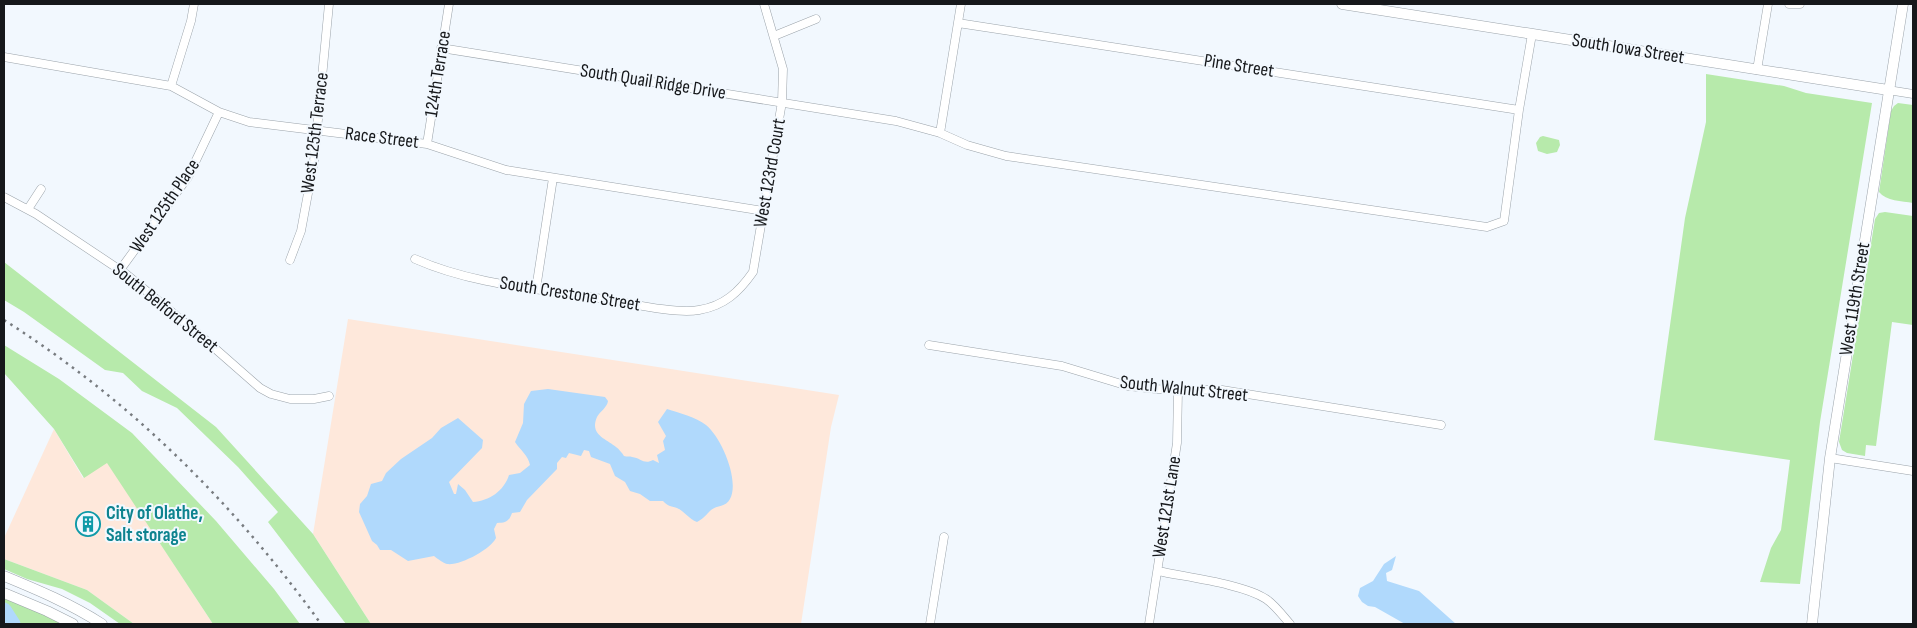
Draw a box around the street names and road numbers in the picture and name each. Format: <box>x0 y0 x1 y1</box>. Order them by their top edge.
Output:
street label: 124th Terrace <box>420 29 456 119</box>
street label: South Iowa Street <box>1570 29 1686 69</box>
street label: Pine Street <box>1202 49 1276 83</box>
street label: South Quail Ridge Drive <box>579 59 727 105</box>
street label: West 125th Terrace <box>296 71 334 195</box>
street label: West 123rd Court <box>749 116 791 229</box>
street label: Race Street <box>344 122 420 154</box>
street label: West 125th Place <box>125 155 205 257</box>
street label: West 119th Street <box>1835 241 1875 357</box>
street label: South Belford Street <box>107 258 223 358</box>
street label: South Crestone Street <box>498 272 642 317</box>
street label: South Walnut Street <box>1119 371 1249 407</box>
street label: West 121st Lane <box>1148 455 1186 559</box>

